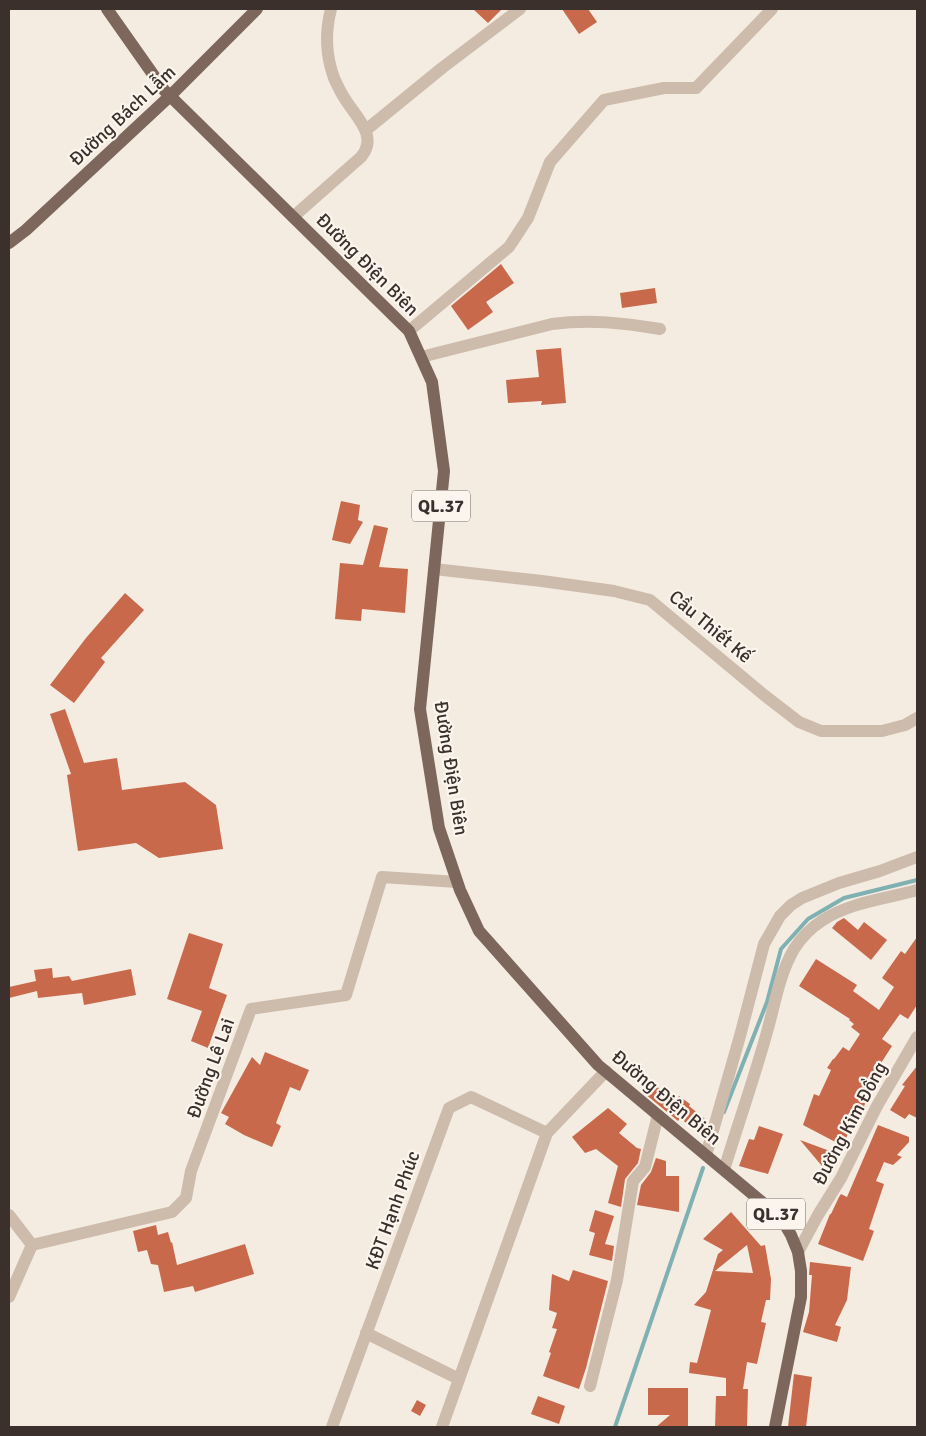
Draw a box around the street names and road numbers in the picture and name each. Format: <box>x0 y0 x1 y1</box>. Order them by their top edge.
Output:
street label: Đường Bách Lẫm <box>65 60 181 171</box>
street label: Đường Điện Biên <box>311 208 424 321</box>
road number: QL.37 <box>412 491 470 522</box>
street label: Cầu Thiết Kế <box>664 585 757 669</box>
street label: Đường Điện Biên <box>429 699 473 837</box>
street label: Đường Lê Lai <box>182 1015 240 1122</box>
street label: Đường Điện Biên <box>607 1045 726 1151</box>
street label: Đường Kim Đồng <box>807 1058 892 1189</box>
street label: KĐT Hạnh Phúc <box>360 1148 426 1273</box>
road number: QL.37 <box>747 1198 805 1230</box>

